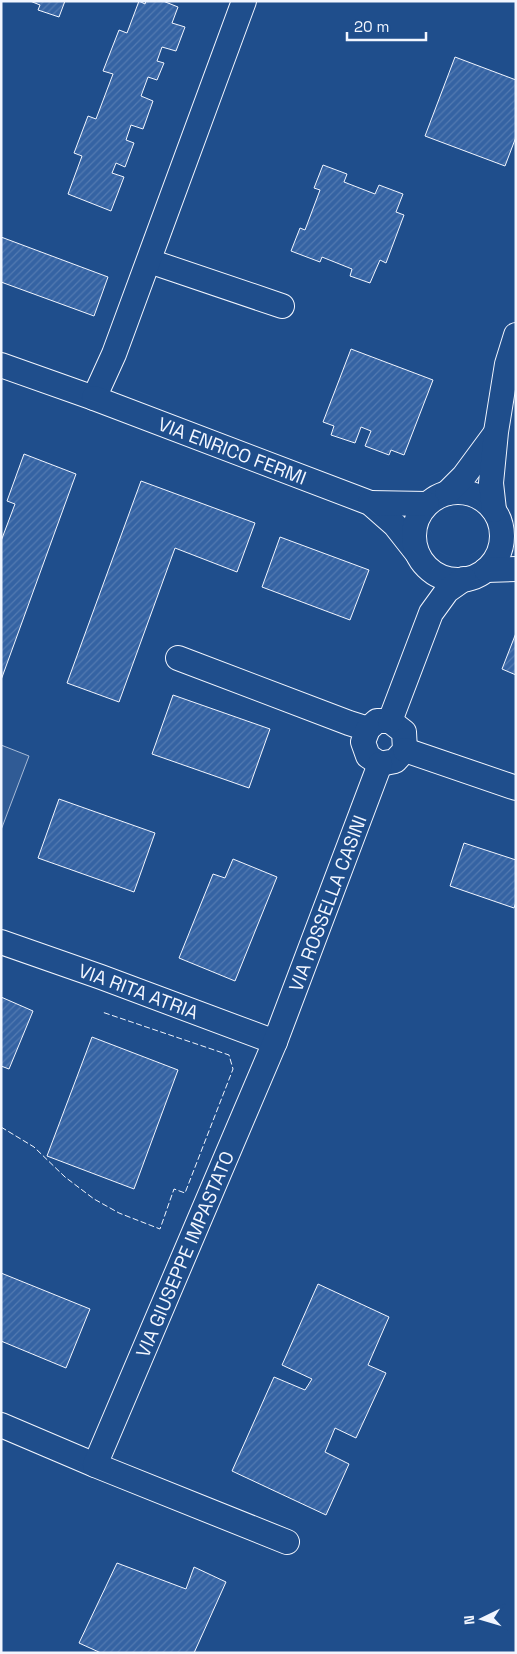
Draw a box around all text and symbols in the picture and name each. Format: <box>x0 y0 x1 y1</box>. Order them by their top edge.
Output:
scale bar <box>347 10 426 42</box>
text: 20 m <box>354 17 389 36</box>
street label: VIA ENRICO FERMI <box>155 411 310 490</box>
street label: VIA ROSSELLA CASINI <box>283 811 372 995</box>
street label: VIA RITA ATRIA <box>75 958 202 1025</box>
street label: VIA GIUSEPPE IMPASTATO <box>130 1147 240 1361</box>
north arrow <box>457 1594 507 1644</box>
text: N <box>460 1615 478 1626</box>

